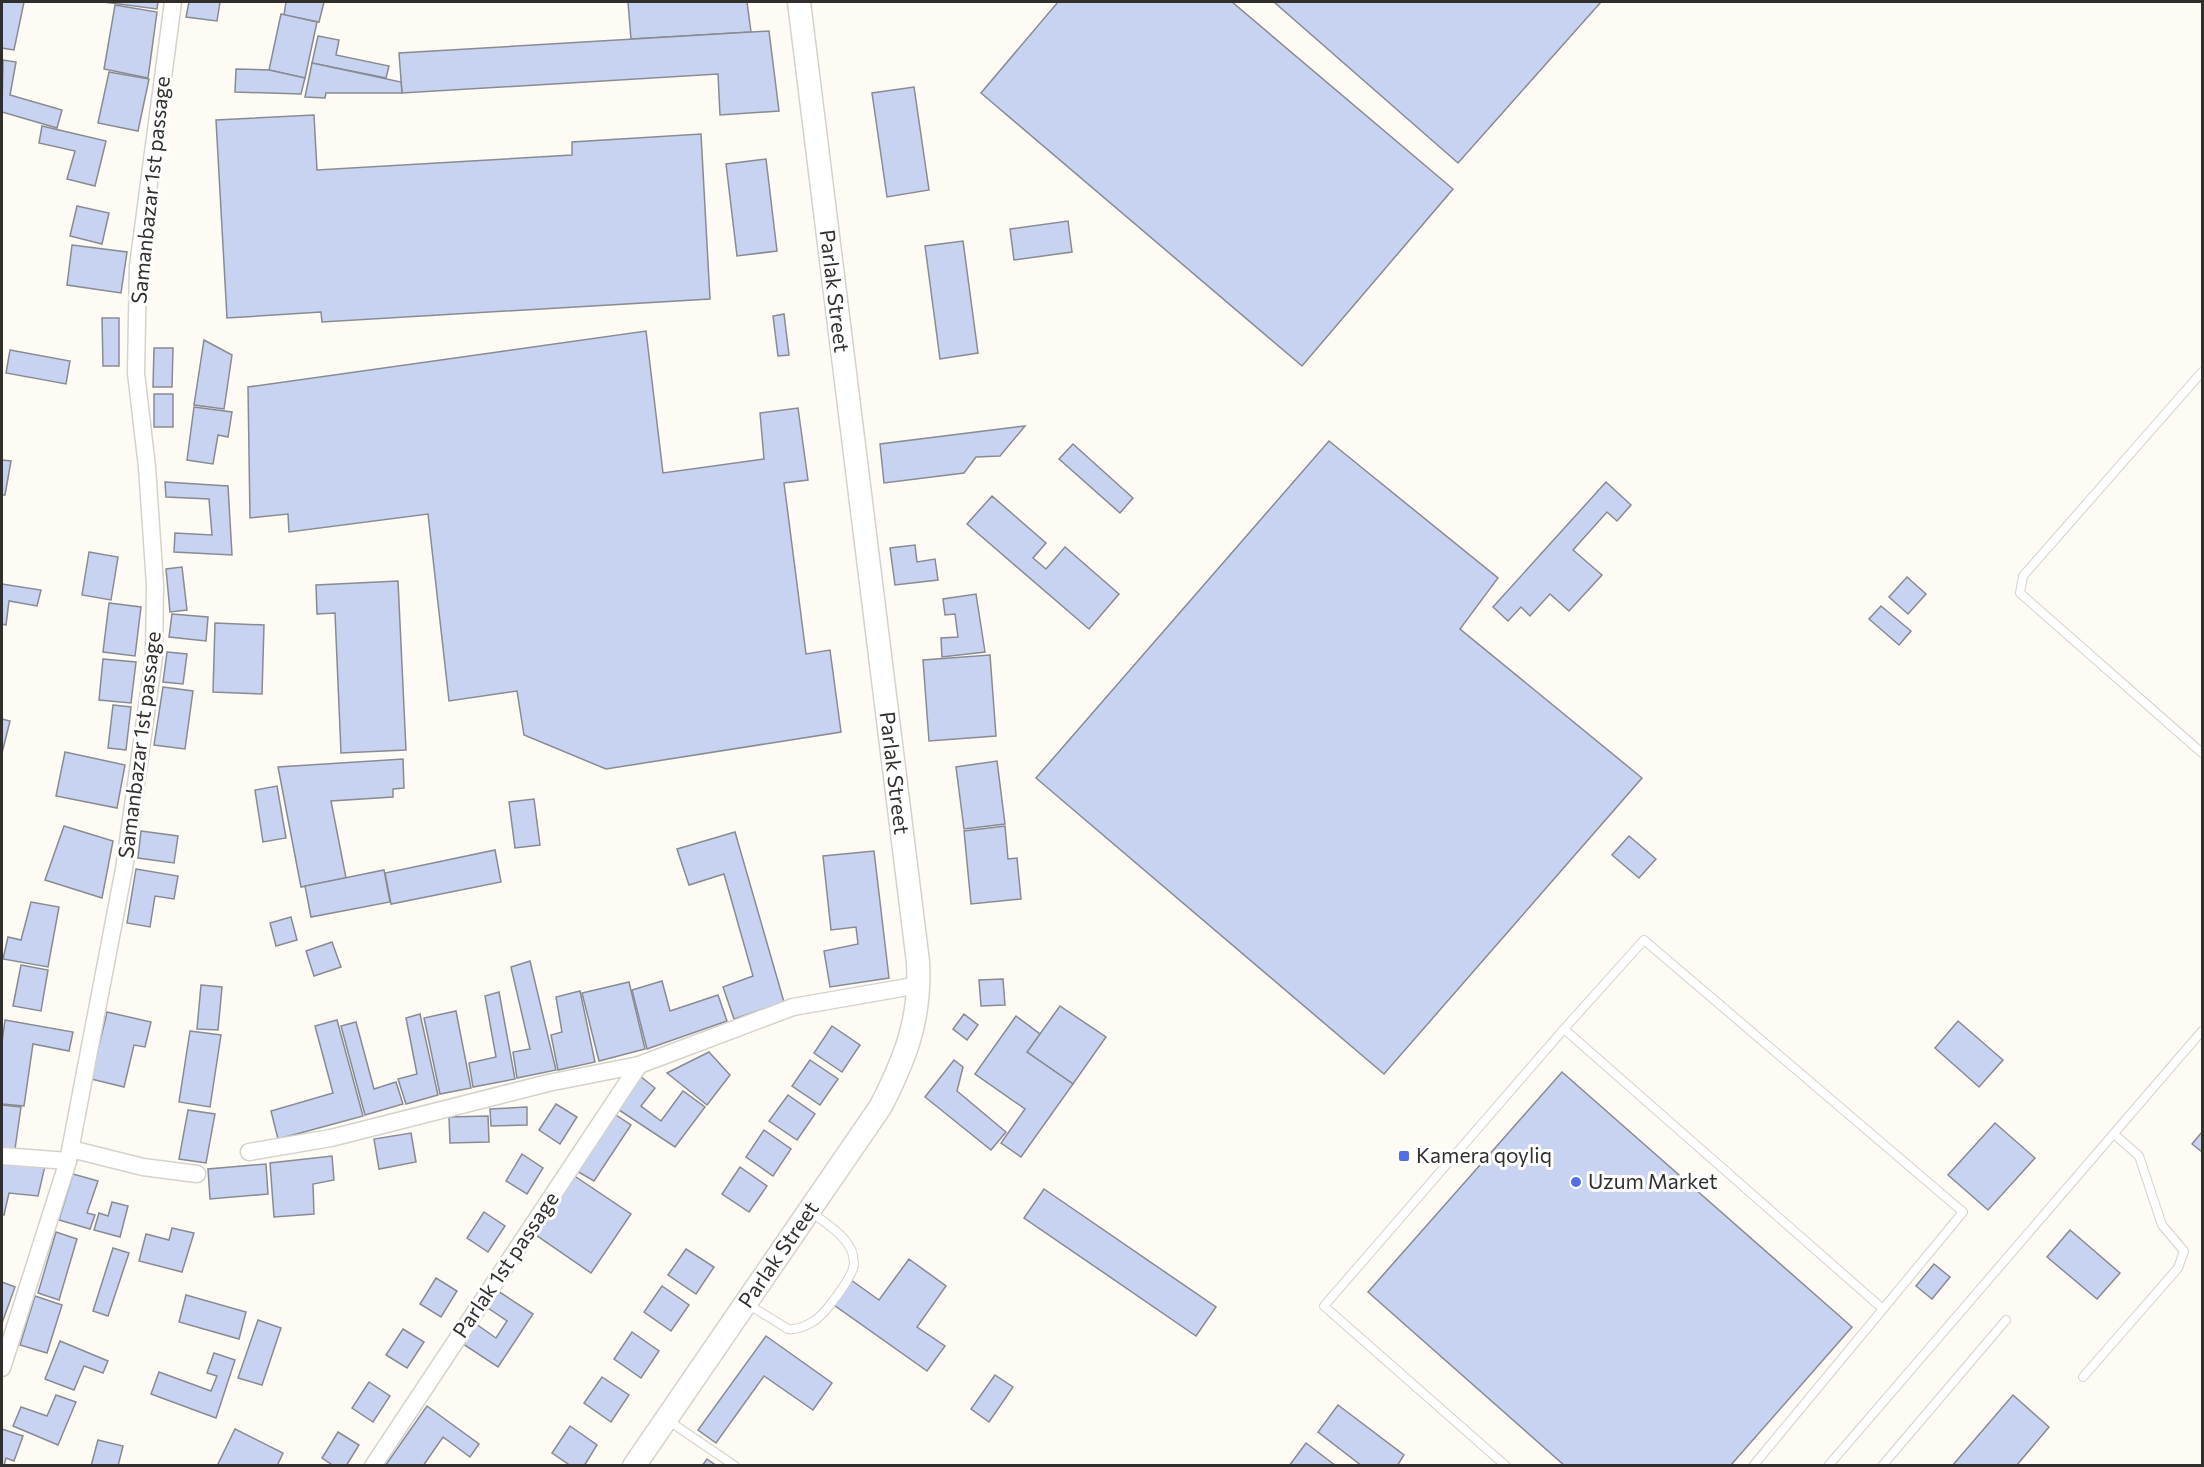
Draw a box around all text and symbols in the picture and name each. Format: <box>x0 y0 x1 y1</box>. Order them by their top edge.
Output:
street label: Samanbazar 1st passage <box>125 75 174 305</box>
street label: Parlak Street <box>816 228 855 354</box>
street label: Samanbazar 1st passage <box>112 630 165 860</box>
street label: Parlak Street <box>876 710 915 836</box>
place label: Kamera qoyliq <box>1416 1142 1552 1167</box>
marker: Kamera qoyliq <box>1397 1149 1411 1163</box>
place label: Uzum Market <box>1588 1168 1718 1193</box>
marker: Uzum Market <box>1569 1175 1583 1189</box>
street label: Parlak 1st passage <box>447 1186 563 1342</box>
street label: Parlak Street <box>732 1196 823 1312</box>

